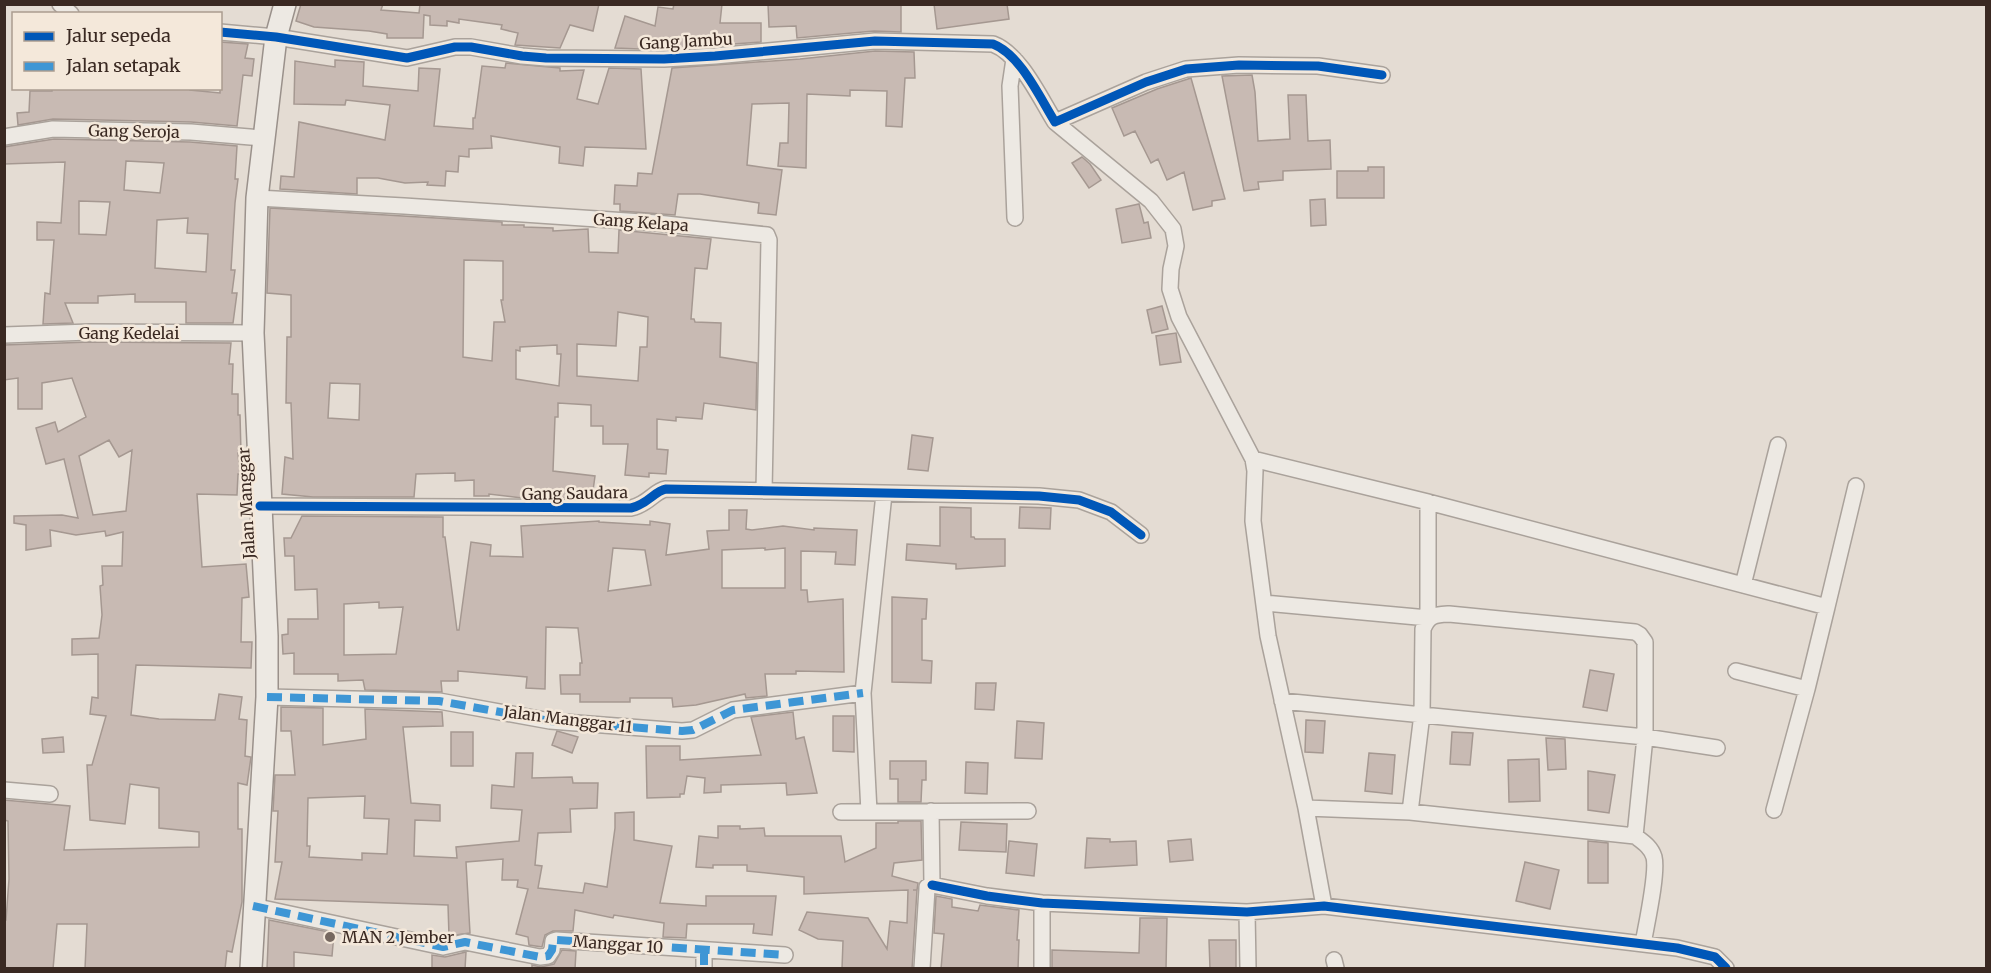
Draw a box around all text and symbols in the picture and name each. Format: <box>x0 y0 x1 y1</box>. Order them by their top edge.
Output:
legend <box>12 12 222 90</box>
text: Jalur sepeda <box>65 24 171 47</box>
street label: Gang Jambu <box>639 29 733 53</box>
text: Jalan setapak <box>65 54 181 77</box>
street label: Gang Seroja <box>88 120 180 142</box>
street label: Gang Kelapa <box>593 209 690 235</box>
street label: Gang Kedelai <box>79 323 179 343</box>
street label: Jalan Manggar <box>233 447 259 560</box>
street label: Gang Saudara <box>522 482 629 504</box>
street label: Jalan Manggar 11 <box>501 701 634 737</box>
place label: MAN 2 Jember <box>342 927 454 947</box>
marker: MAN 2 Jember <box>323 930 337 944</box>
street label: Manggar 10 <box>572 931 664 957</box>

